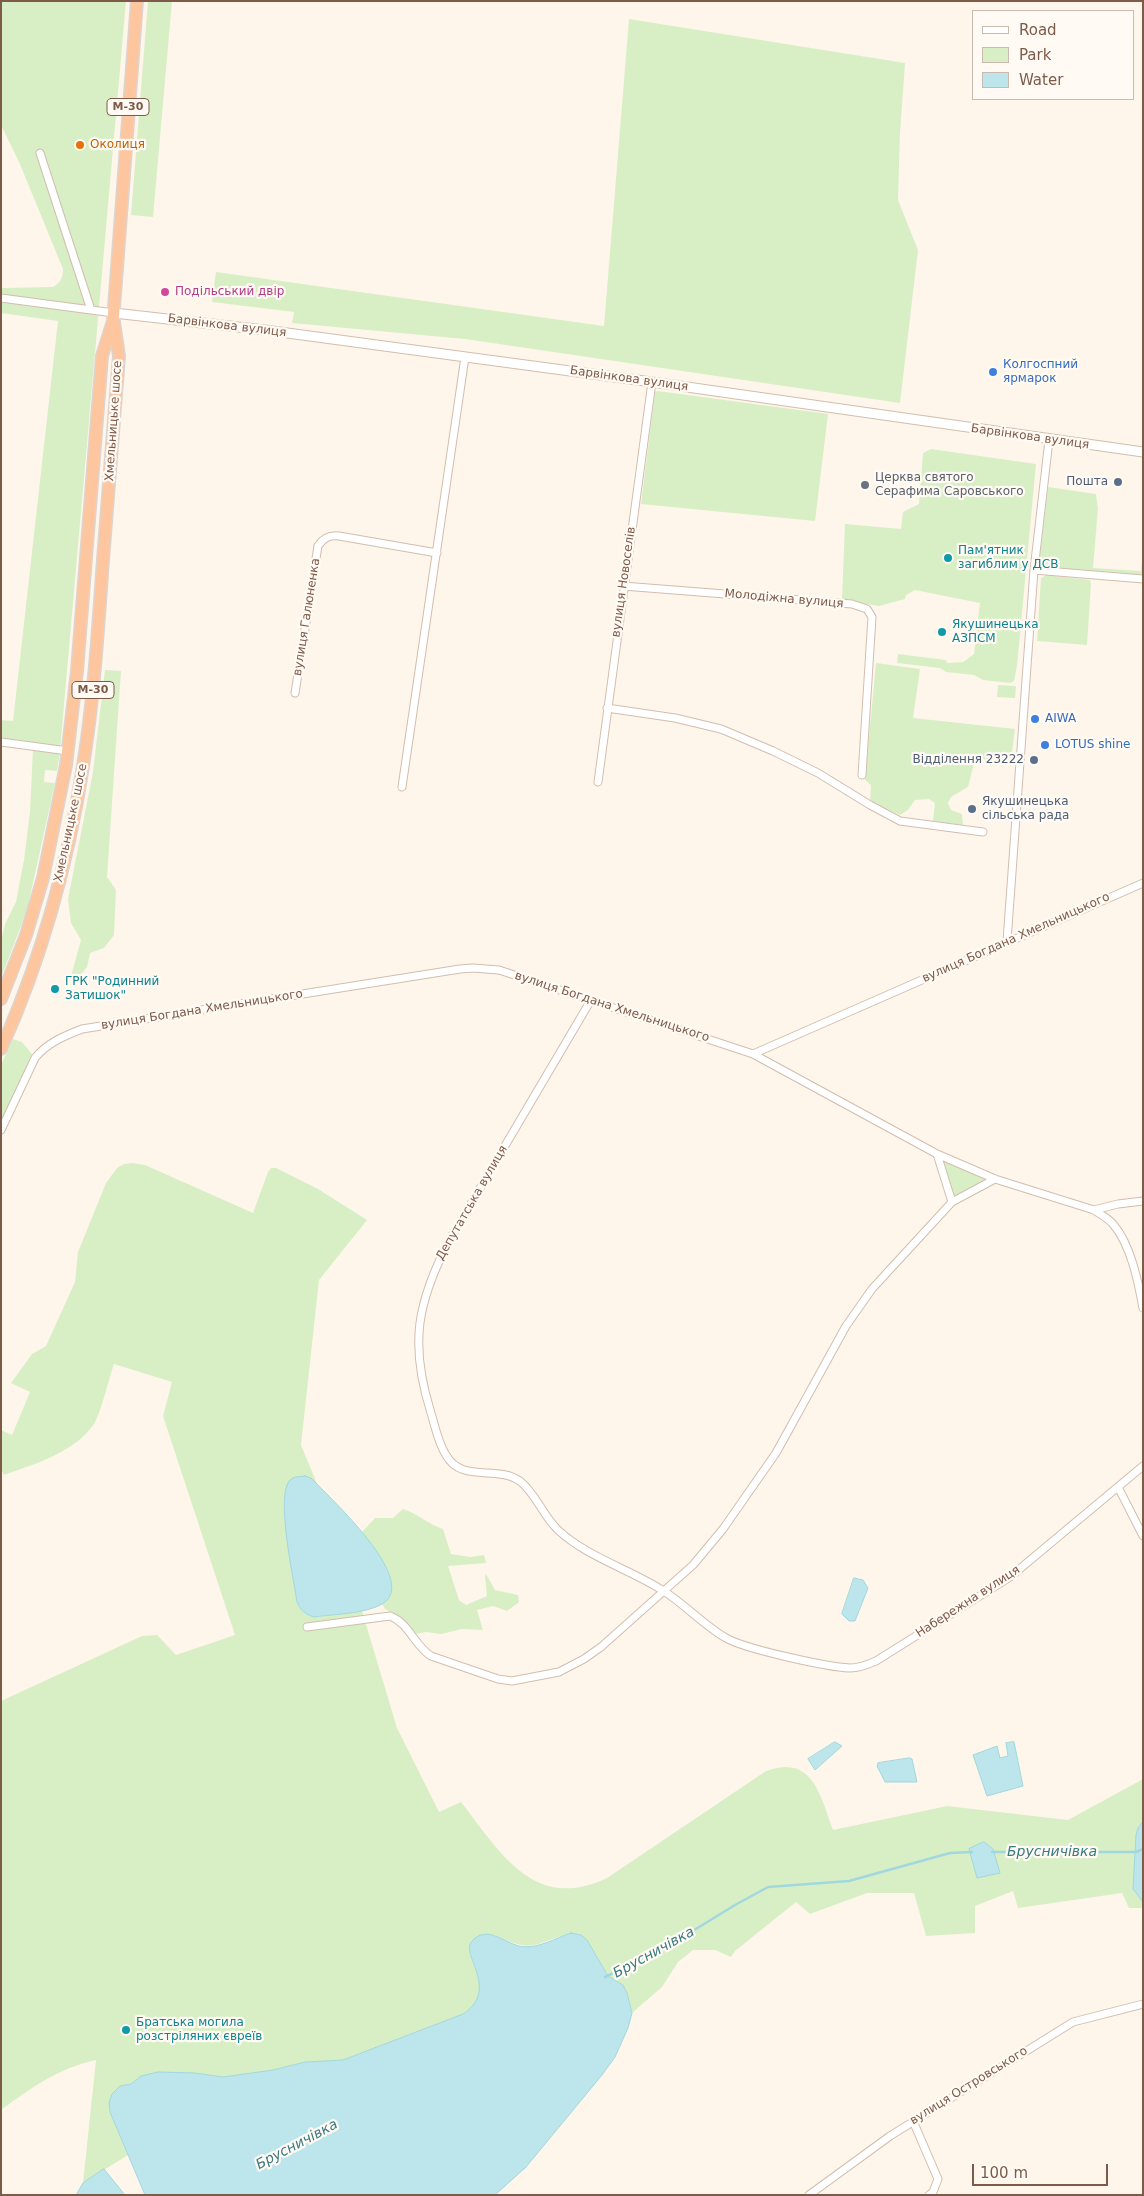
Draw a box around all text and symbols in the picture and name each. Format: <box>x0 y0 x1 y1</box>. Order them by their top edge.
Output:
legend <box>972 10 1134 100</box>
text: Road <box>1019 21 1057 39</box>
text: Park <box>1019 46 1051 64</box>
text: Water <box>1019 71 1063 89</box>
road number: М-30 <box>107 98 149 115</box>
place label: Околиця <box>90 138 145 152</box>
marker: Околиця <box>74 139 86 151</box>
place label: Подільський двір <box>175 285 284 299</box>
marker: Подільський двір <box>159 286 171 298</box>
street label: Барвінкова вулиця <box>167 312 287 340</box>
place label: Колгоспний ярмарок <box>1003 358 1078 386</box>
street label: Хмельницьке шосе <box>103 360 125 482</box>
street label: Барвінкова вулиця <box>569 364 689 394</box>
marker: Колгоспний ярмарок <box>987 366 999 378</box>
street label: Барвінкова вулиця <box>970 422 1090 452</box>
place label: Церква святого Серафима Саровського <box>875 471 1024 499</box>
place label: Пошта <box>1066 475 1108 489</box>
marker: Пошта <box>1112 476 1124 488</box>
marker: Церква святого Серафима Саровського <box>859 479 871 491</box>
street label: вулиця Новоселів <box>609 526 639 638</box>
place label: Пам'ятник загиблим у ДСВ <box>958 544 1058 572</box>
marker: Пам'ятник загиблим у ДСВ <box>942 552 954 564</box>
street label: вулиця Галюненка <box>291 557 323 677</box>
street label: Молодіжна вулиця <box>724 587 844 611</box>
place label: Якушинецька АЗПСМ <box>952 618 1039 646</box>
marker: Якушинецька АЗПСМ <box>936 626 948 638</box>
road number: М-30 <box>72 682 114 698</box>
place label: AIWA <box>1045 712 1076 726</box>
marker: AIWA <box>1029 713 1041 725</box>
place label: LOTUS shine <box>1055 738 1130 752</box>
marker: LOTUS shine <box>1039 739 1051 751</box>
place label: Відділення 23222 <box>913 753 1024 767</box>
marker: Відділення 23222 <box>1028 754 1040 766</box>
street label: Хмельницьке шосе <box>51 762 91 884</box>
place label: Якушинецька сільська рада <box>982 795 1069 823</box>
marker: Якушинецька сільська рада <box>966 803 978 815</box>
street label: вулиця Богдана Хмельницького <box>920 890 1112 986</box>
street label: вулиця Богдана Хмельницького <box>513 969 711 1045</box>
place label: ГРК "Родинний Затишок" <box>65 975 159 1003</box>
marker: ГРК "Родинний Затишок" <box>49 983 61 995</box>
street label: вулиця Богдана Хмельницького <box>100 987 304 1033</box>
street label: Депутатська вулиця <box>433 1143 511 1263</box>
street label: Набережна вулиця <box>913 1563 1023 1641</box>
water label: Брусничівка <box>1007 1844 1097 1860</box>
water label: Брусничівка <box>610 1924 698 1982</box>
place label: Братська могила розстріляних євреїв <box>136 2016 262 2044</box>
marker: Братська могила розстріляних євреїв <box>120 2024 132 2036</box>
street label: вулиця Островського <box>908 2044 1030 2128</box>
water label: Брусничівка <box>253 2116 341 2174</box>
scale bar <box>974 2154 1110 2186</box>
text: 100 m <box>980 2164 1028 2182</box>

